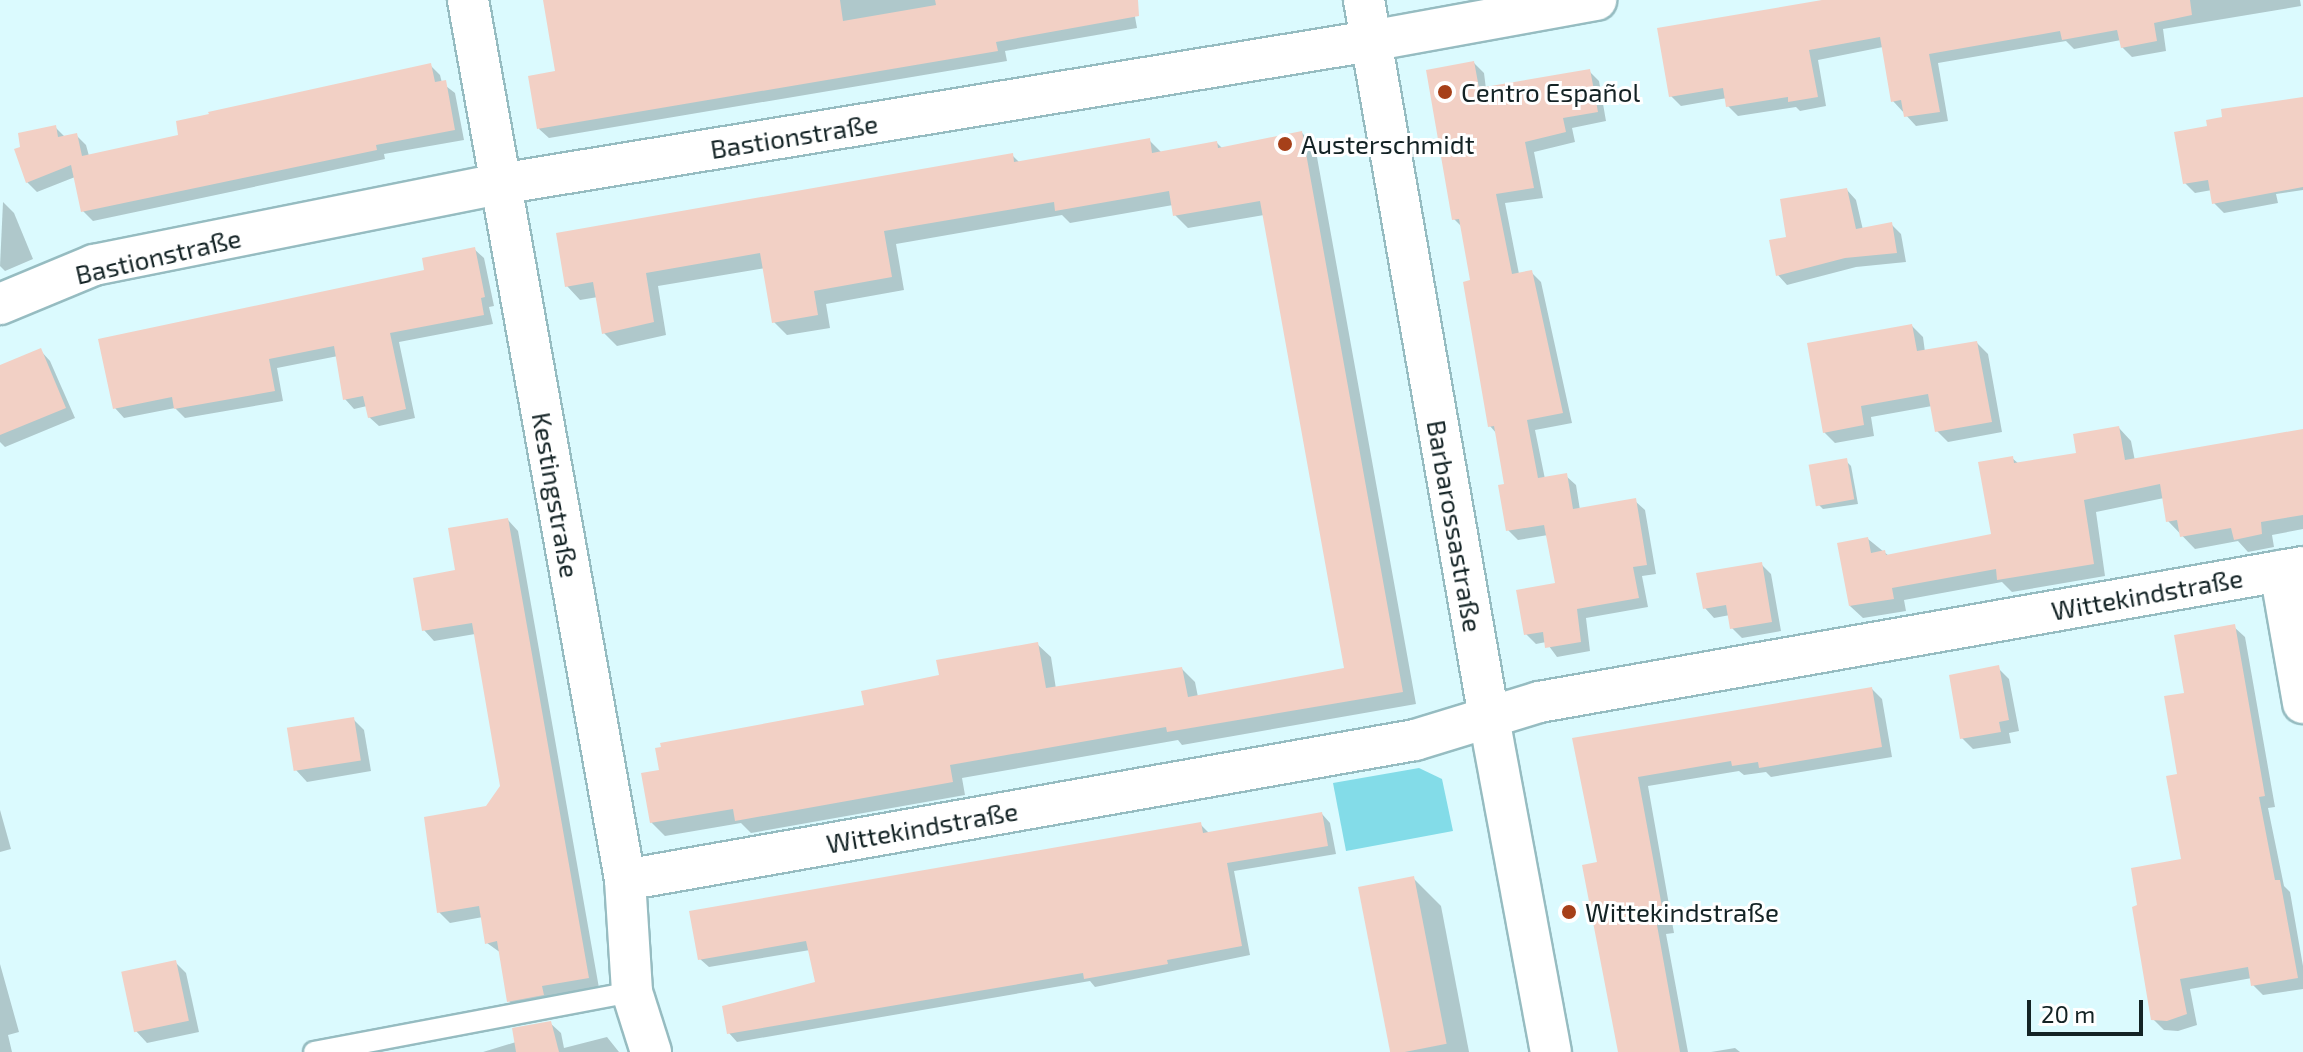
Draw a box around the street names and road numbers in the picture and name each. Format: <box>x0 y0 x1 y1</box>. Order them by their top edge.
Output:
street label: Bastionstraße <box>708 107 880 165</box>
street label: Bastionstraße <box>72 222 244 290</box>
street label: Kestingstraße <box>526 410 586 580</box>
street label: Barbarossastraße <box>1421 418 1489 634</box>
street label: Wittekindstraße <box>2049 562 2245 626</box>
street label: Wittekindstraße <box>824 795 1020 859</box>

